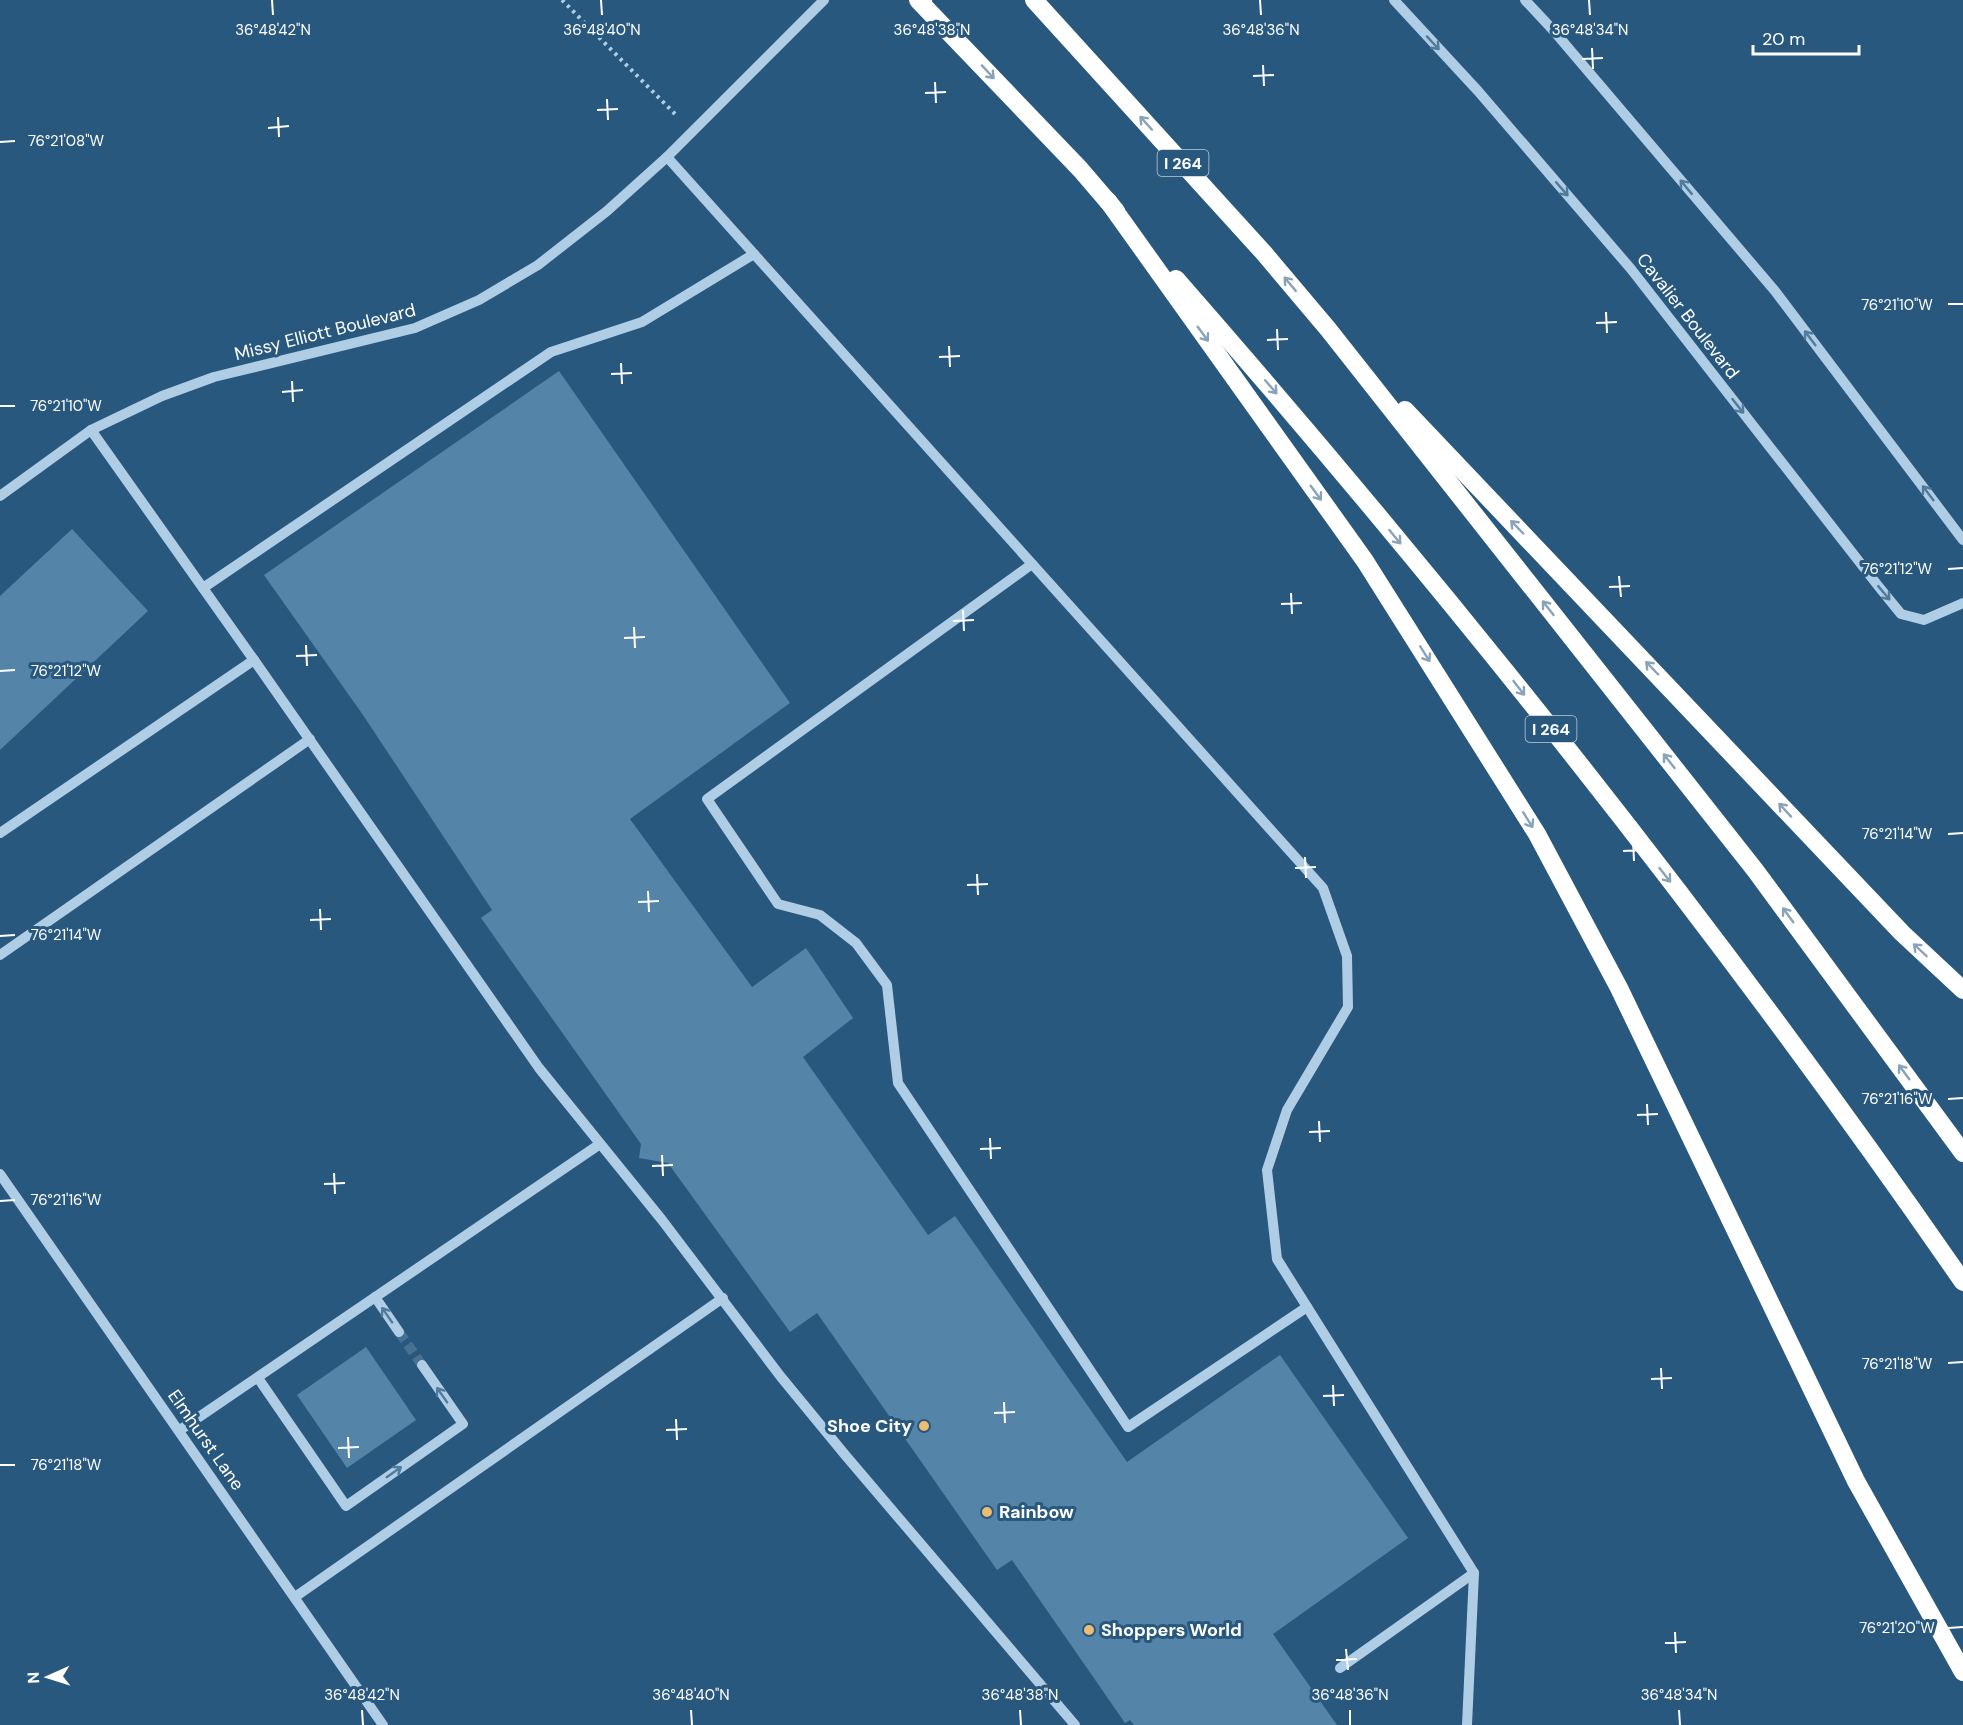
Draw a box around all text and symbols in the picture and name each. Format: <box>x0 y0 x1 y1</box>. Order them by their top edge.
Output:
scale bar <box>1753 18 1860 56</box>
text: 36°48'42"N <box>235 20 311 40</box>
text: 36°48'40"N <box>563 20 641 40</box>
text: 36°48'38"N <box>894 20 970 40</box>
text: 36°48'36"N <box>1222 20 1300 40</box>
text: 36°48'34"N <box>1552 20 1628 40</box>
text: 20 m <box>1762 27 1805 51</box>
one-way arrow <box>1426 35 1440 50</box>
one-way arrow <box>981 64 995 79</box>
one-way arrow <box>1139 116 1153 131</box>
text: 76°21'08"W <box>28 131 105 151</box>
road number: I 264 <box>1158 150 1208 176</box>
one-way arrow <box>1680 179 1693 195</box>
one-way arrow <box>1556 181 1569 197</box>
street label: Cavalier Boulevard <box>1631 248 1745 384</box>
one-way arrow <box>1284 276 1297 292</box>
text: 76°21'10"W <box>1861 295 1933 315</box>
street label: Missy Elliott Boulevard <box>232 298 418 366</box>
one-way arrow <box>1196 326 1209 342</box>
one-way arrow <box>1804 330 1816 346</box>
one-way arrow <box>1264 379 1278 394</box>
text: 76°21'10"W <box>30 396 102 416</box>
one-way arrow <box>1731 398 1744 414</box>
one-way arrow <box>1310 484 1322 501</box>
one-way arrow <box>1921 486 1934 502</box>
one-way arrow <box>1510 519 1524 534</box>
one-way arrow <box>1389 529 1402 545</box>
text: 76°21'12"W <box>1862 559 1933 579</box>
one-way arrow <box>1877 585 1890 601</box>
one-way arrow <box>1542 600 1555 616</box>
one-way arrow <box>1420 645 1432 662</box>
one-way arrow <box>1644 660 1659 675</box>
text: 76°21'12"W <box>31 661 102 681</box>
one-way arrow <box>1513 680 1526 696</box>
road number: I 264 <box>1526 716 1576 742</box>
one-way arrow <box>1663 753 1676 769</box>
one-way arrow <box>1778 802 1793 817</box>
one-way arrow <box>1523 811 1535 828</box>
text: 76°21'14"W <box>1862 824 1933 844</box>
one-way arrow <box>1659 866 1672 882</box>
one-way arrow <box>1782 908 1795 924</box>
text: 76°21'14"W <box>31 925 102 945</box>
one-way arrow <box>1913 944 1928 958</box>
one-way arrow <box>1897 1065 1910 1081</box>
text: 76°21'16"W <box>1862 1089 1933 1109</box>
text: 76°21'16"W <box>31 1190 102 1210</box>
one-way arrow <box>381 1307 393 1324</box>
text: 76°21'18"W <box>1862 1354 1933 1374</box>
street label: Elmhurst Lane <box>162 1385 250 1495</box>
one-way arrow <box>436 1387 448 1403</box>
place label: Shoe City <box>827 1414 912 1438</box>
marker: Shoe City <box>917 1419 931 1433</box>
text: 76°21'18"W <box>31 1455 102 1475</box>
one-way arrow <box>386 1466 402 1478</box>
place label: Rainbow <box>999 1500 1074 1524</box>
marker: Rainbow <box>980 1505 994 1519</box>
place label: Shoppers World <box>1101 1618 1242 1642</box>
text: 76°21'20"W <box>1859 1618 1935 1638</box>
marker: Shoppers World <box>1082 1623 1096 1637</box>
north arrow <box>18 1647 78 1707</box>
text: N <box>23 1671 44 1684</box>
text: 36°48'42"N <box>324 1685 400 1705</box>
text: 36°48'40"N <box>652 1685 730 1705</box>
text: 36°48'38"N <box>982 1685 1058 1705</box>
text: 36°48'36"N <box>1311 1685 1389 1705</box>
text: 36°48'34"N <box>1641 1685 1717 1705</box>

